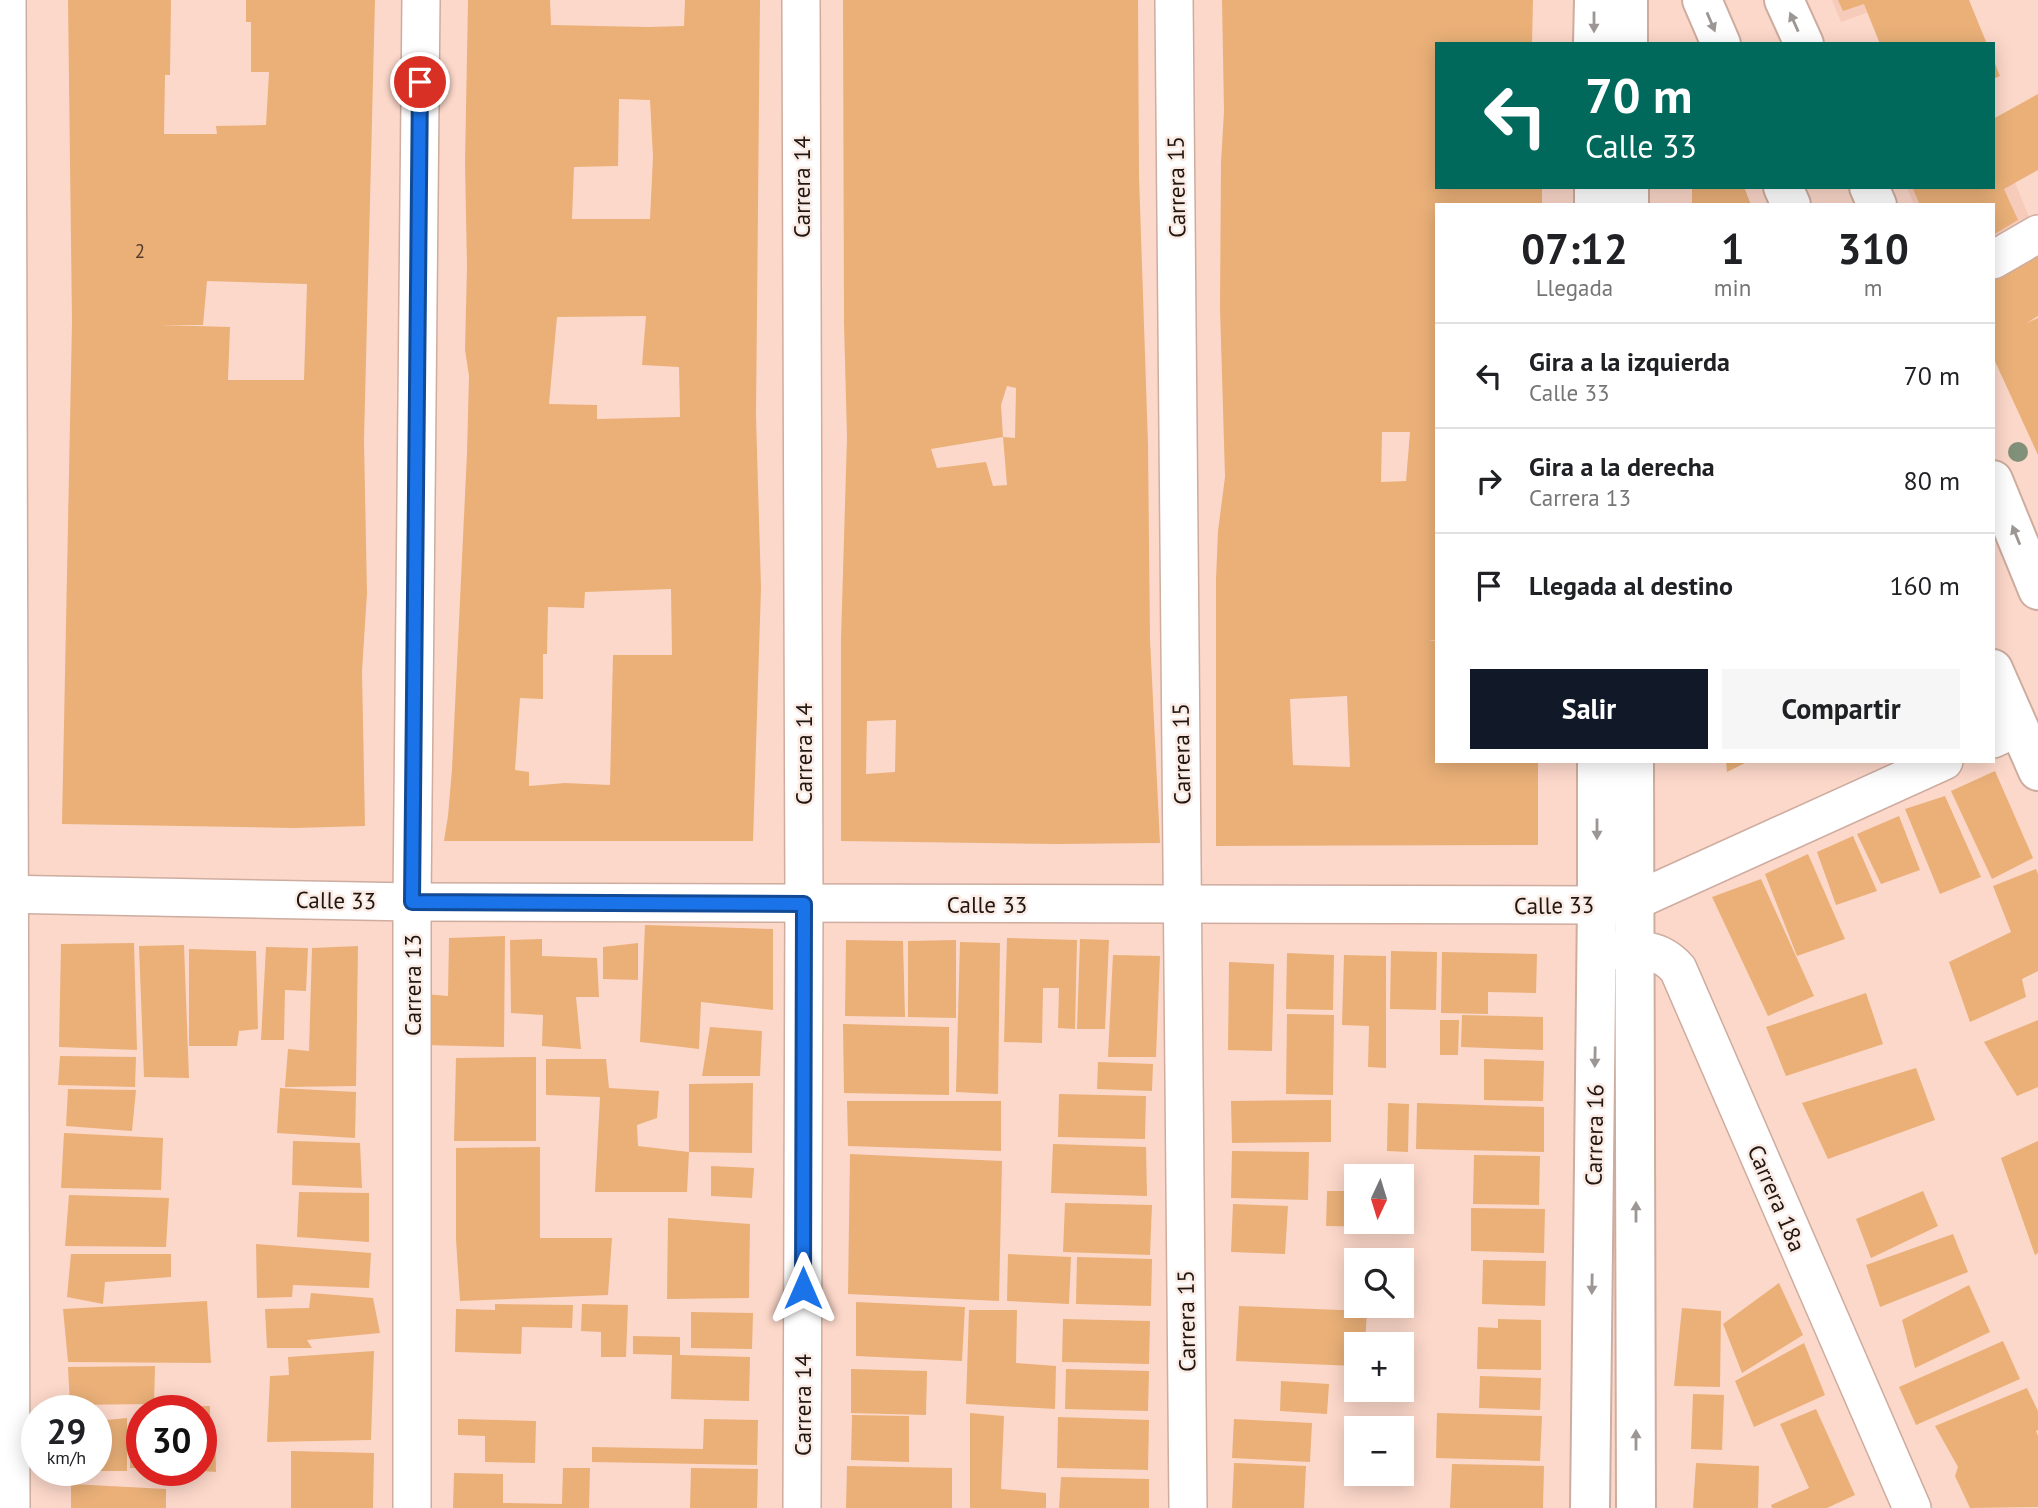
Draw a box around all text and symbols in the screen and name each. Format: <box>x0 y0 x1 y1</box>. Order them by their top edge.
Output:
one-way arrow <box>1588 11 1599 33</box>
one-way arrow <box>1705 12 1717 32</box>
one-way arrow <box>1788 12 1800 32</box>
pin <box>390 52 450 112</box>
icon: arrive <box>401 63 439 101</box>
text: 70 m <box>1585 63 1692 127</box>
icon: left <box>1470 70 1561 161</box>
text: Calle 33 <box>1585 125 1697 167</box>
street label: Carrera 14 <box>787 136 816 238</box>
street label: Carrera 15 <box>1161 136 1191 238</box>
text: 07:12 <box>1521 221 1628 276</box>
text: 1 <box>1721 221 1744 276</box>
text: 310 <box>1837 221 1909 276</box>
house number: 2 <box>135 239 145 263</box>
text: Llegada <box>1536 273 1613 302</box>
text: min <box>1714 273 1751 302</box>
text: m <box>1864 273 1882 302</box>
text: Gira a la izquierda <box>1529 345 1730 378</box>
icon: left <box>1470 357 1508 395</box>
text: 70 m <box>1904 359 1960 392</box>
text: Calle 33 <box>1529 378 1609 407</box>
text: Gira a la derecha <box>1529 450 1715 483</box>
icon: right <box>1470 462 1508 500</box>
text: 80 m <box>1904 464 1960 497</box>
text: Carrera 13 <box>1529 483 1631 512</box>
one-way arrow <box>2010 524 2021 545</box>
icon: arrive <box>1470 567 1508 605</box>
text: Llegada al destino <box>1529 569 1733 602</box>
text: 160 m <box>1889 569 1960 602</box>
button: Salir <box>1470 669 1708 749</box>
button: Compartir <box>1722 669 1960 749</box>
street label: Carrera 14 <box>789 703 818 805</box>
street label: Carrera 15 <box>1166 703 1196 805</box>
one-way arrow <box>1591 819 1603 841</box>
street label: Calle 33 <box>296 885 376 915</box>
street label: Calle 33 <box>947 890 1027 919</box>
street label: Calle 33 <box>1514 890 1594 920</box>
street label: Carrera 13 <box>398 934 427 1036</box>
one-way arrow <box>1589 1046 1601 1068</box>
street label: Carrera 16 <box>1579 1084 1609 1186</box>
street label: Carrera 18a <box>1742 1140 1812 1256</box>
north arrow <box>1344 1164 1414 1234</box>
map controls <box>1344 1164 1414 1486</box>
one-way arrow <box>1630 1201 1642 1223</box>
button: search <box>1344 1248 1414 1318</box>
position arrow <box>766 1251 840 1325</box>
street label: Carrera 15 <box>1171 1270 1201 1372</box>
one-way arrow <box>1587 1274 1598 1296</box>
button: + <box>1344 1332 1414 1402</box>
street label: Carrera 14 <box>788 1354 817 1456</box>
speed limit sign: 30 <box>126 1395 217 1486</box>
text: 29 <box>47 1408 86 1454</box>
button: − <box>1344 1416 1414 1486</box>
one-way arrow <box>1630 1429 1642 1451</box>
text: km/h <box>47 1446 86 1469</box>

